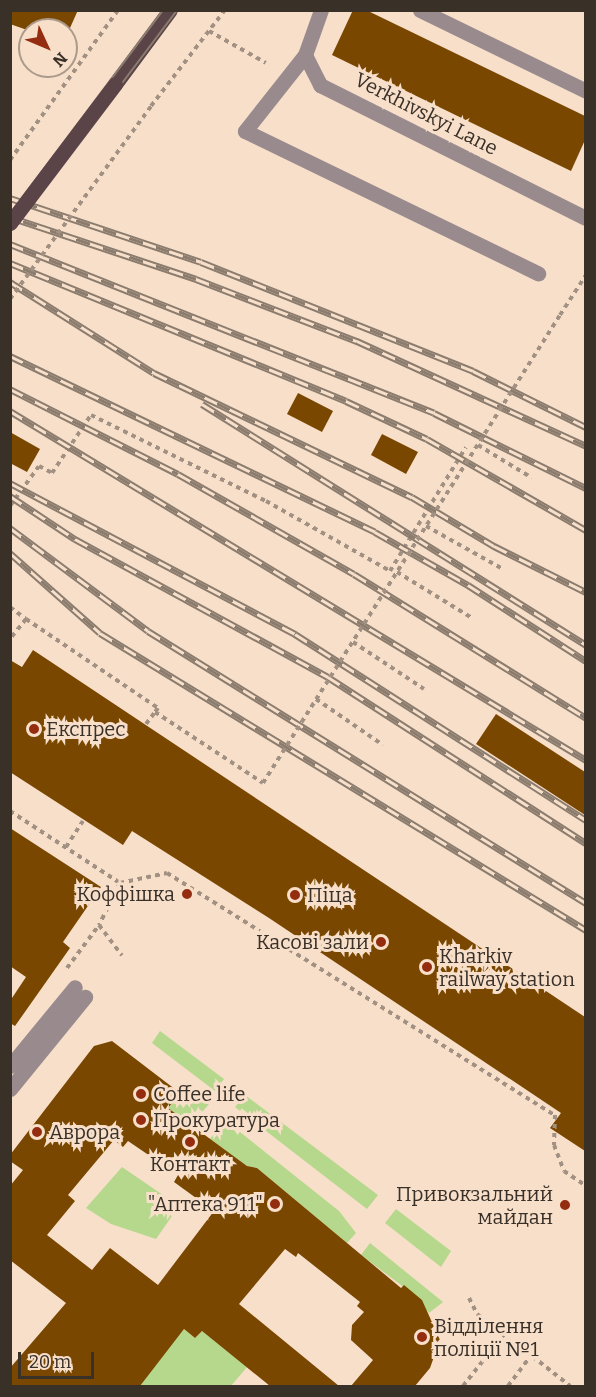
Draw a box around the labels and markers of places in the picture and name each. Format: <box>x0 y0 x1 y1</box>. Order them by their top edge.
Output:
place label: Експрес <box>46 717 126 741</box>
marker: Експрес <box>27 722 41 736</box>
place label: Коффішка <box>76 882 175 906</box>
place label: Піца <box>307 883 353 907</box>
marker: Коффішка <box>180 887 194 901</box>
marker: Піца <box>288 888 302 902</box>
place label: Касові зали <box>256 930 369 954</box>
marker: Касові зали <box>374 935 388 949</box>
place label: Kharkiv railway station <box>439 944 575 991</box>
marker: Kharkiv railway station <box>420 960 434 974</box>
place label: Coffee life <box>153 1082 246 1106</box>
marker: Coffee life <box>134 1087 148 1101</box>
place label: Прокуратура <box>153 1108 280 1132</box>
marker: Прокуратура <box>134 1113 148 1127</box>
place label: Аврора <box>49 1120 120 1144</box>
marker: Аврора <box>30 1125 44 1139</box>
marker: Контакт <box>183 1135 197 1149</box>
place label: Контакт <box>150 1152 230 1176</box>
place label: Привокзальний майдан <box>396 1182 553 1229</box>
place label: "Аптека 911" <box>148 1192 263 1216</box>
marker: "Аптека 911" <box>268 1197 282 1211</box>
marker: Привокзальний майдан <box>558 1198 572 1212</box>
place label: Відділення поліції №1 <box>434 1314 543 1361</box>
marker: Відділення поліції №1 <box>415 1330 429 1344</box>

